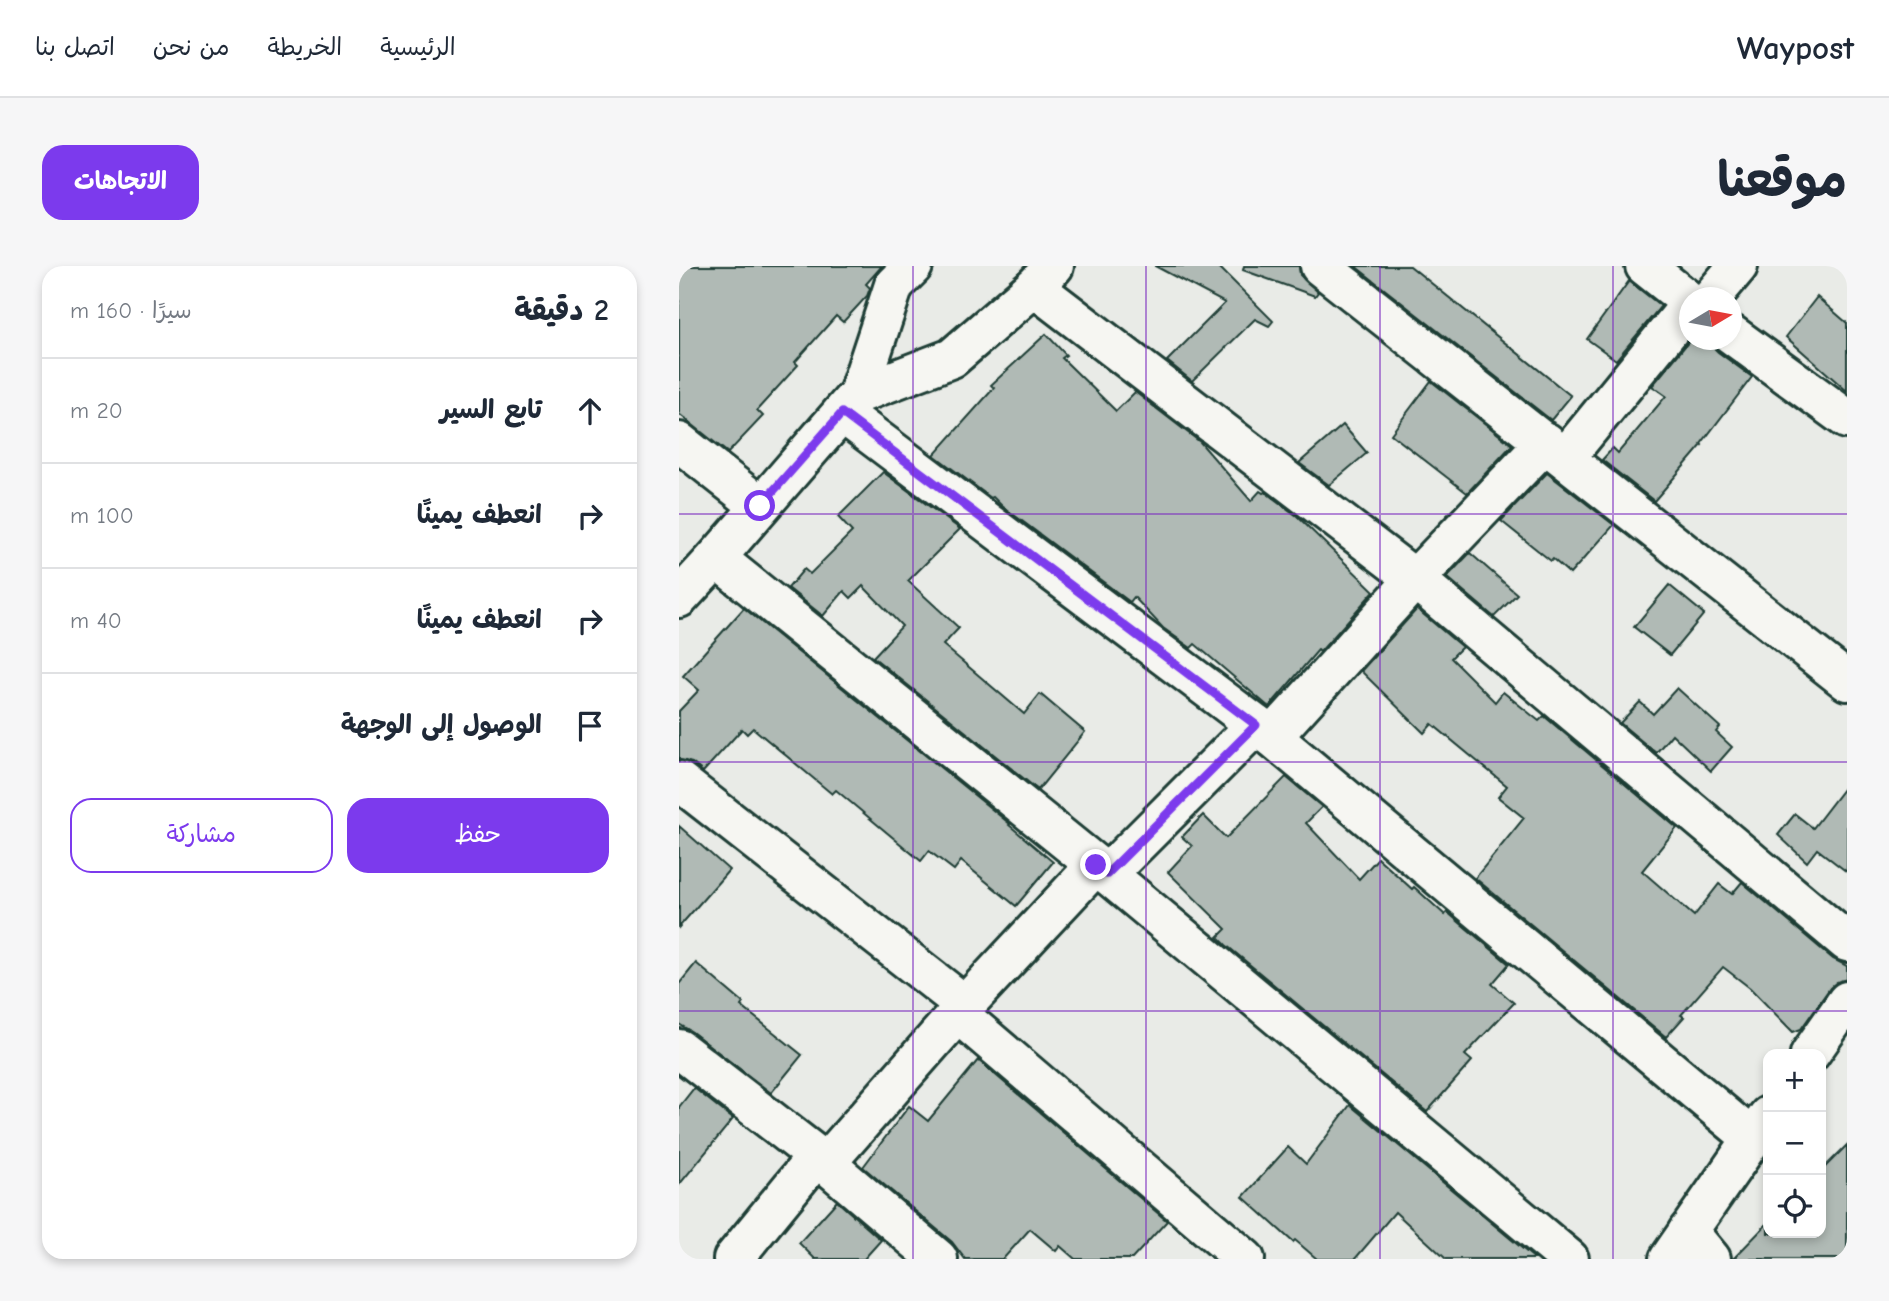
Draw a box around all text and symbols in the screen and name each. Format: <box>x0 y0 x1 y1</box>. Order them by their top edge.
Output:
text: Waypost <box>1737 29 1854 67</box>
text: اتصل بنا <box>35 33 115 61</box>
text: من نحن <box>153 33 229 61</box>
text: الخريطة <box>267 33 342 61</box>
text: الرئيسية <box>380 33 456 61</box>
button: الاتجاهات <box>42 145 199 220</box>
text: موقعنا <box>1717 152 1847 208</box>
north arrow <box>1679 287 1742 350</box>
text: 2 دقيقة <box>514 293 609 328</box>
text: سيرًا · 160 m <box>70 297 192 324</box>
icon: ahead <box>571 392 609 430</box>
text: تابع السير <box>440 395 542 425</box>
text: 20 m <box>70 397 123 424</box>
route start <box>744 490 775 521</box>
icon: right <box>571 497 609 535</box>
text: انعطف يمينًا <box>417 500 542 530</box>
text: 100 m <box>70 502 134 529</box>
icon: right <box>571 602 609 640</box>
text: انعطف يمينًا <box>417 605 542 635</box>
text: 40 m <box>70 607 122 634</box>
icon: arrive <box>571 707 609 745</box>
text: الوصول إلى الوجهة <box>341 710 542 740</box>
button: مشاركة <box>70 798 333 873</box>
button: حفظ <box>347 798 609 873</box>
route end <box>1080 849 1111 880</box>
map controls <box>1763 1049 1826 1238</box>
button: + <box>1763 1049 1826 1112</box>
button: − <box>1763 1112 1826 1175</box>
button: locate <box>1763 1175 1826 1238</box>

